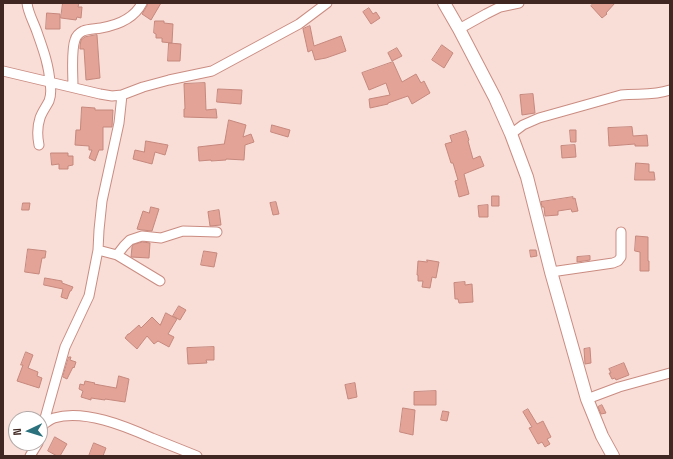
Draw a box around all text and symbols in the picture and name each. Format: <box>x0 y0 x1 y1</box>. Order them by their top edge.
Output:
north arrow <box>8 411 48 451</box>
text: N <box>10 428 24 436</box>

